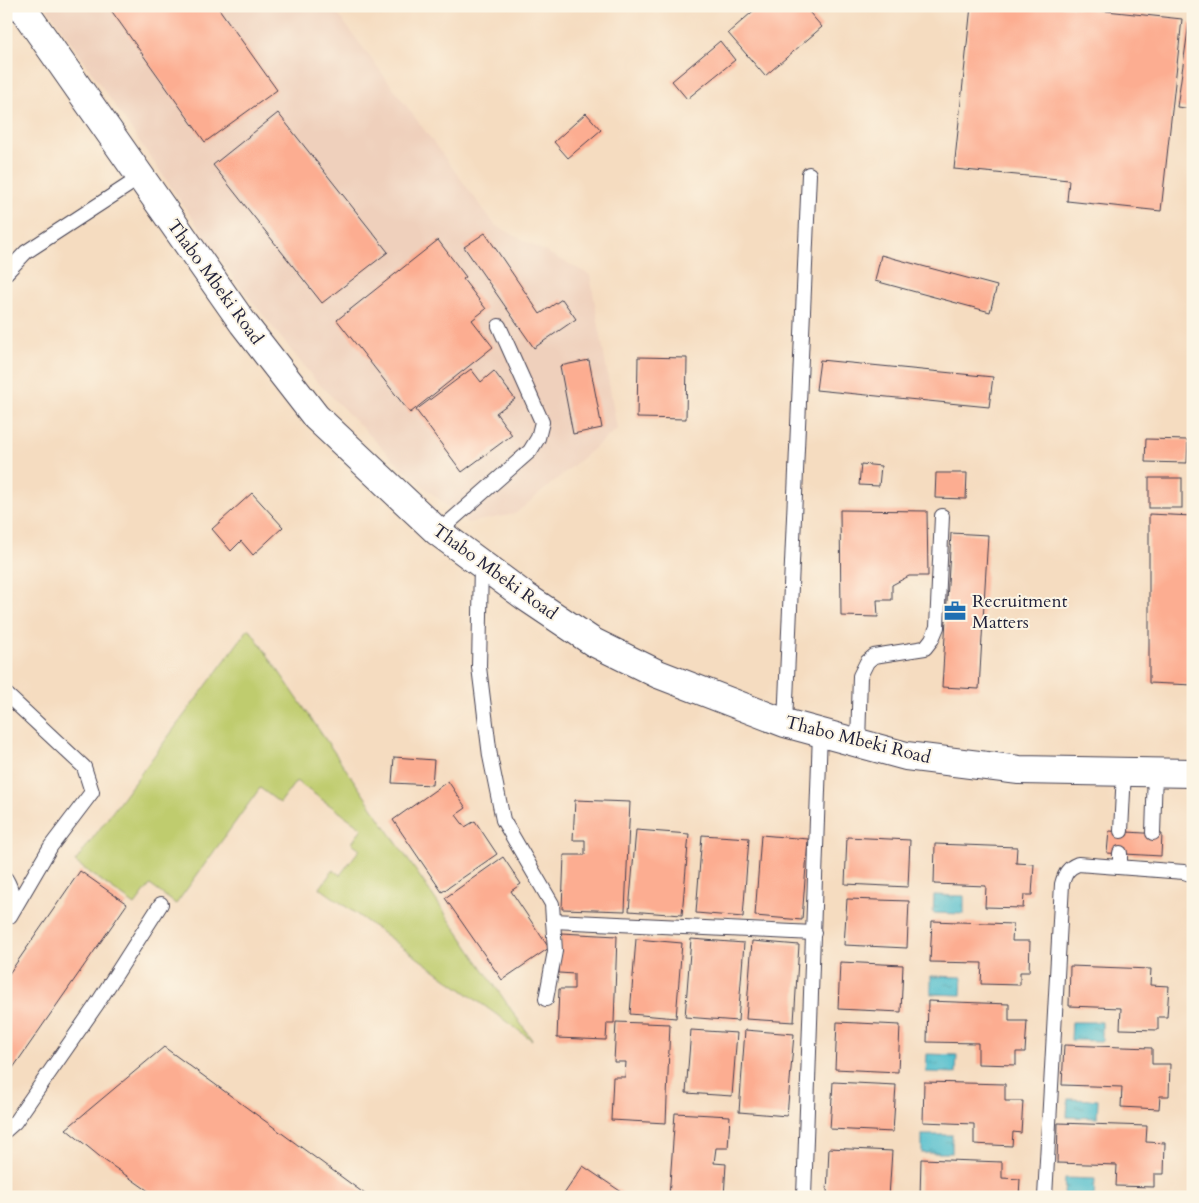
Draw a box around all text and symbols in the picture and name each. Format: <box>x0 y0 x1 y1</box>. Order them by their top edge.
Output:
street label: Thabo Mbeki Road <box>161 214 269 350</box>
street label: Thabo Mbeki Road <box>427 518 563 626</box>
place label: Recruitment Matters <box>972 589 1068 635</box>
office icon: Recruitment Matters <box>942 598 968 624</box>
street label: Thabo Mbeki Road <box>783 710 934 770</box>

